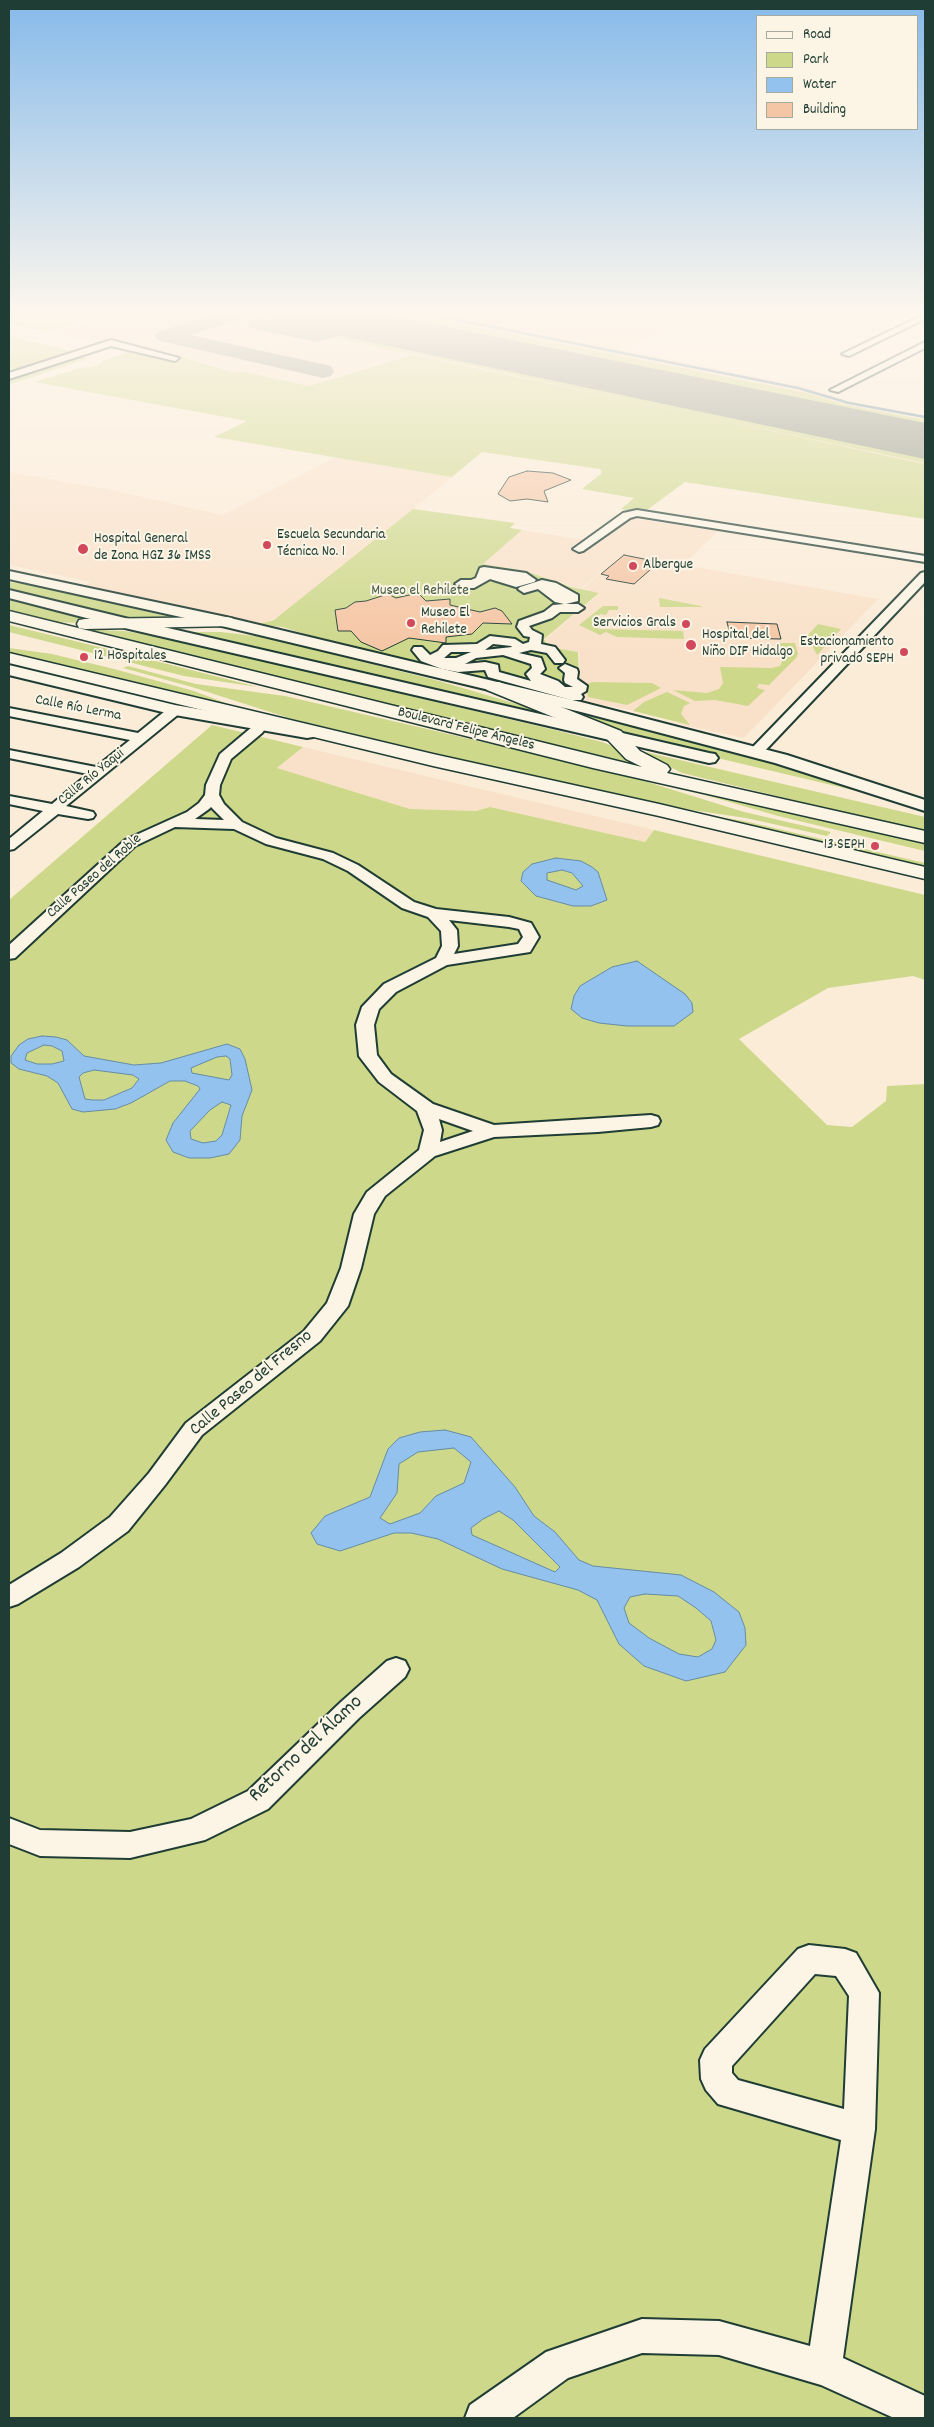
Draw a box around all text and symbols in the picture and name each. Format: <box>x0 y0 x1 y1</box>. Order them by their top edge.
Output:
legend <box>756 15 919 130</box>
text: Road <box>803 24 831 46</box>
text: Park <box>803 49 829 71</box>
text: Water <box>803 74 836 96</box>
text: Building <box>803 99 846 121</box>
place label: Escuela Secundaria Técnica No. 1 <box>277 527 385 562</box>
place label: Hospital General de Zona HGZ 36 IMSS <box>94 531 211 566</box>
marker: Escuela Secundaria Técnica No. 1 <box>261 539 273 551</box>
marker: Hospital General de Zona HGZ 36 IMSS <box>76 542 90 556</box>
place label: Albergue <box>643 557 693 575</box>
marker: Albergue <box>627 560 639 572</box>
park label: Museo el Rehilete <box>371 583 469 601</box>
place label: Museo El Rehilete <box>421 605 470 640</box>
place label: Servicios Grals <box>593 615 676 633</box>
marker: Museo El Rehilete <box>405 617 417 629</box>
marker: Servicios Grals <box>680 618 692 630</box>
place label: Hospital del Niño DIF Hidalgo <box>702 627 793 662</box>
place label: Estacionamiento privado SEPH <box>800 634 894 669</box>
marker: Hospital del Niño DIF Hidalgo <box>684 638 698 652</box>
marker: Estacionamiento privado SEPH <box>898 646 910 658</box>
place label: 12 Hospitales <box>94 648 167 666</box>
marker: 12 Hospitales <box>78 651 90 663</box>
street label: Calle Río Lerma <box>33 692 123 726</box>
street label: Boulevard Felipe Ángeles <box>396 704 536 756</box>
street label: Calle Río Yaqui <box>55 746 129 810</box>
street label: Calle Paseo del Roble <box>44 831 146 923</box>
place label: 13 SEPH <box>824 837 865 855</box>
marker: 13 SEPH <box>869 840 881 852</box>
street label: Calle Paseo del Fresno <box>186 1326 318 1442</box>
street label: Retorno del Álamo <box>245 1691 369 1809</box>

